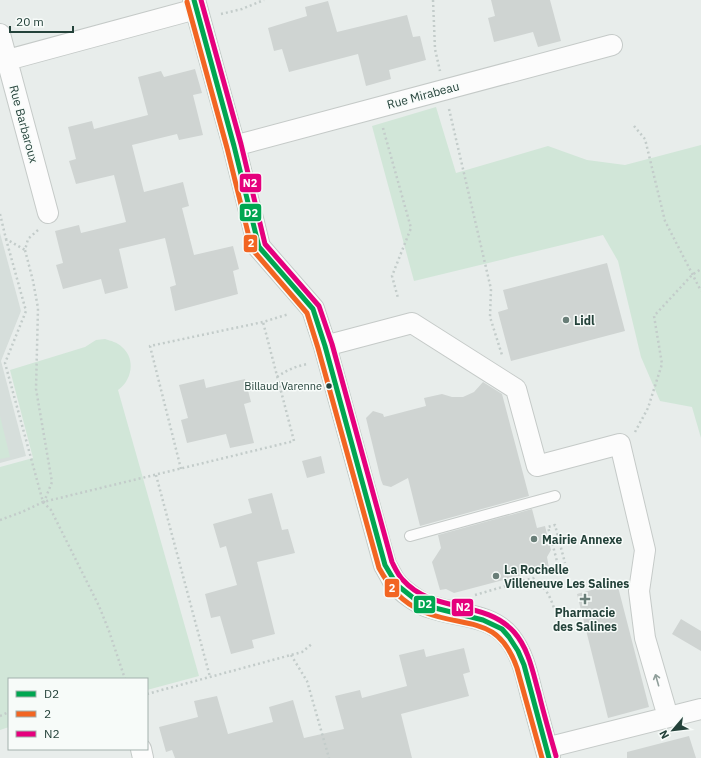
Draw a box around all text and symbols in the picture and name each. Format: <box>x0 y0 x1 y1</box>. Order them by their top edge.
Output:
scale bar <box>10 8 73 34</box>
text: 20 m <box>16 14 44 29</box>
street label: Rue Mirabeau <box>385 78 461 112</box>
street label: Rue Barbaroux <box>6 83 42 165</box>
line badge: N2 <box>239 173 262 193</box>
text: N2 <box>243 176 258 190</box>
line badge: D2 <box>239 203 262 222</box>
text: D2 <box>244 206 259 220</box>
line badge: 2 <box>243 234 258 253</box>
text: 2 <box>248 236 255 250</box>
place label: Lidl <box>574 313 595 328</box>
marker: Lidl <box>561 315 571 325</box>
place label: Billaud Varenne <box>244 379 322 393</box>
marker: Billaud Varenne <box>324 381 334 391</box>
place label: Mairie Annexe <box>542 532 623 547</box>
marker: Mairie Annexe <box>529 534 539 544</box>
place label: La Rochelle Villeneuve Les Salines <box>504 562 629 591</box>
marker: La Rochelle Villeneuve Les Salines <box>491 571 501 581</box>
line badge: 2 <box>384 578 400 598</box>
text: 2 <box>389 581 396 595</box>
marker: Pharmacie des Salines <box>580 594 590 604</box>
line badge: D2 <box>413 595 436 614</box>
text: D2 <box>418 597 433 611</box>
line badge: N2 <box>451 598 474 617</box>
text: N2 <box>456 600 471 614</box>
place label: Pharmacie des Salines <box>553 605 617 634</box>
one-way arrow <box>653 674 660 687</box>
legend <box>8 678 148 750</box>
text: D2 <box>44 686 59 701</box>
text: 2 <box>44 706 51 721</box>
north arrow <box>653 710 693 750</box>
text: N2 <box>44 726 60 741</box>
text: N <box>656 728 672 741</box>

